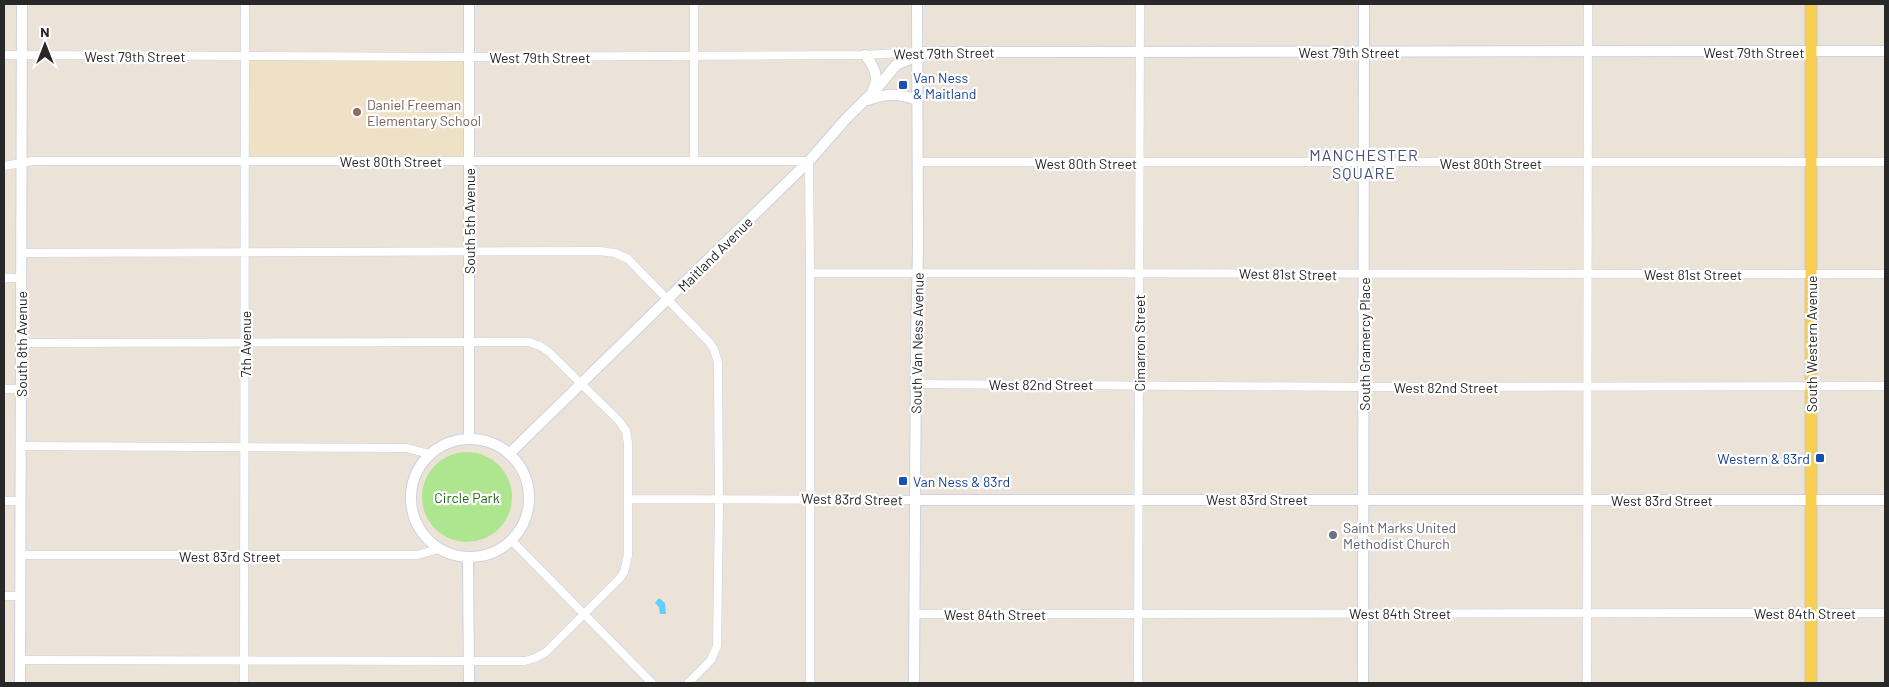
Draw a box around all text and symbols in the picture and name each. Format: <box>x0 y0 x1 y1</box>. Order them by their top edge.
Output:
north arrow <box>20 20 70 70</box>
text: N <box>40 23 50 40</box>
street label: West 79th Street <box>893 44 995 62</box>
street label: West 79th Street <box>1298 44 1400 61</box>
street label: West 79th Street <box>1703 44 1805 61</box>
street label: West 79th Street <box>84 48 186 65</box>
street label: West 79th Street <box>489 49 591 66</box>
place label: Van Ness & Maitland <box>913 69 976 102</box>
marker: Van Ness & Maitland <box>897 79 909 91</box>
place label: Daniel Freeman Elementary School <box>367 96 481 129</box>
marker: Daniel Freeman Elementary School <box>351 106 363 118</box>
district label: MANCHESTER SQUARE <box>1309 145 1419 182</box>
street label: West 80th Street <box>340 153 442 170</box>
street label: West 80th Street <box>1035 155 1137 172</box>
street label: West 80th Street <box>1440 155 1542 172</box>
street label: South 5th Avenue <box>461 168 478 274</box>
street label: Maitland Avenue <box>674 213 756 295</box>
street label: West 81st Street <box>1239 265 1337 283</box>
street label: West 81st Street <box>1644 266 1742 283</box>
street label: South Van Ness Avenue <box>907 272 927 414</box>
street label: South Western Avenue <box>1803 276 1820 412</box>
street label: South Gramercy Place <box>1356 277 1373 411</box>
street label: South 8th Avenue <box>13 291 30 397</box>
street label: Cimarron Street <box>1131 294 1148 392</box>
street label: 7th Avenue <box>237 311 254 377</box>
street label: West 82nd Street <box>989 376 1093 393</box>
street label: West 82nd Street <box>1394 379 1498 396</box>
place label: Western & 83rd <box>1717 450 1810 467</box>
marker: Western & 83rd <box>1814 452 1826 464</box>
place label: Van Ness & 83rd <box>913 473 1010 490</box>
marker: Van Ness & 83rd <box>897 475 909 487</box>
park label: Circle Park <box>434 489 500 506</box>
street label: West 83rd Street <box>801 490 903 508</box>
street label: West 83rd Street <box>1206 491 1308 508</box>
street label: West 83rd Street <box>1611 492 1713 509</box>
place label: Saint Marks United Methodist Church <box>1343 519 1456 552</box>
marker: Saint Marks United Methodist Church <box>1327 529 1339 541</box>
street label: West 83rd Street <box>179 548 281 565</box>
street label: West 84th Street <box>1349 605 1451 622</box>
street label: West 84th Street <box>1754 605 1856 622</box>
street label: West 84th Street <box>944 606 1046 623</box>

